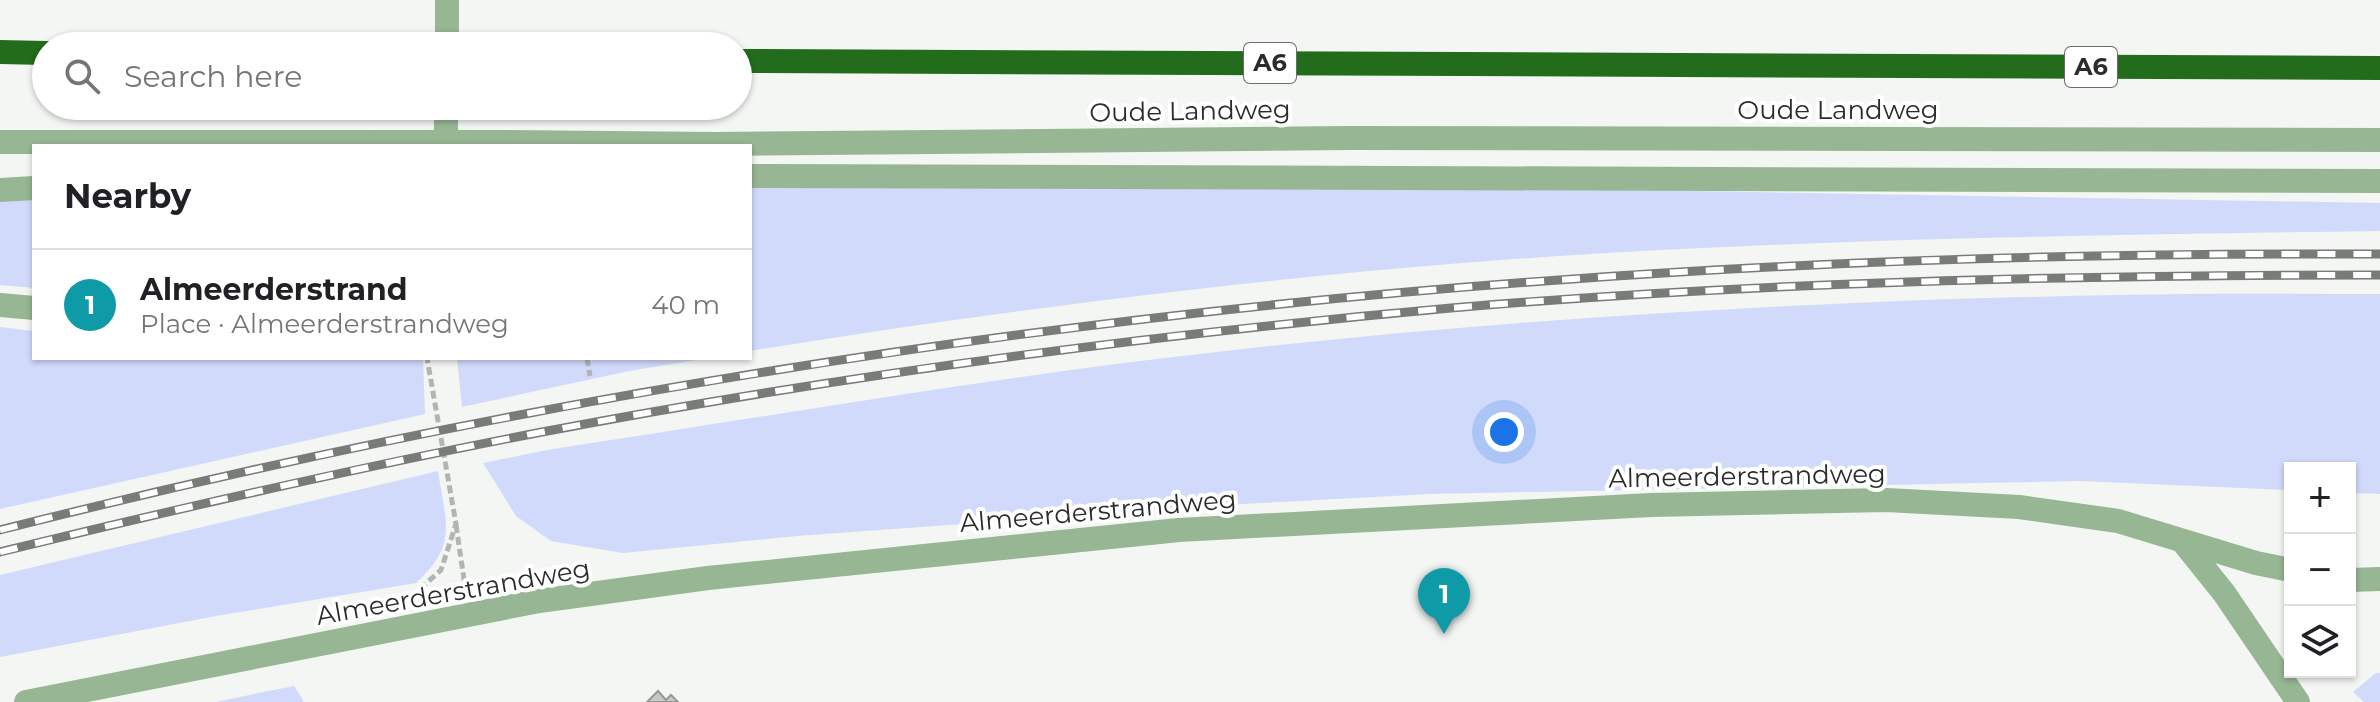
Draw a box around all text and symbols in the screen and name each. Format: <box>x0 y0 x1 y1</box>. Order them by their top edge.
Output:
search box <box>32 32 752 120</box>
road number: A6 <box>1244 43 1296 83</box>
road number: A6 <box>2065 47 2117 87</box>
icon: search <box>60 54 104 98</box>
text: Search here <box>124 58 302 95</box>
street label: Oude Landweg <box>1089 93 1291 129</box>
street label: Oude Landweg <box>1737 94 1939 126</box>
text: Nearby <box>64 175 191 217</box>
text: Almeerderstrand <box>140 271 408 308</box>
text: 1 <box>85 289 95 321</box>
text: 40 m <box>651 289 720 321</box>
text: Place · Almeerderstrandweg <box>140 308 509 340</box>
your location <box>1484 412 1524 452</box>
street label: Almeerderstrandweg <box>1608 458 1886 494</box>
map controls <box>2284 462 2356 678</box>
button: + <box>2284 462 2356 534</box>
street label: Almeerderstrandweg <box>958 483 1238 539</box>
button: − <box>2284 534 2356 606</box>
street label: Almeerderstrandweg <box>314 552 592 632</box>
pin: 1 <box>1418 568 1470 634</box>
button: layers <box>2284 606 2356 678</box>

